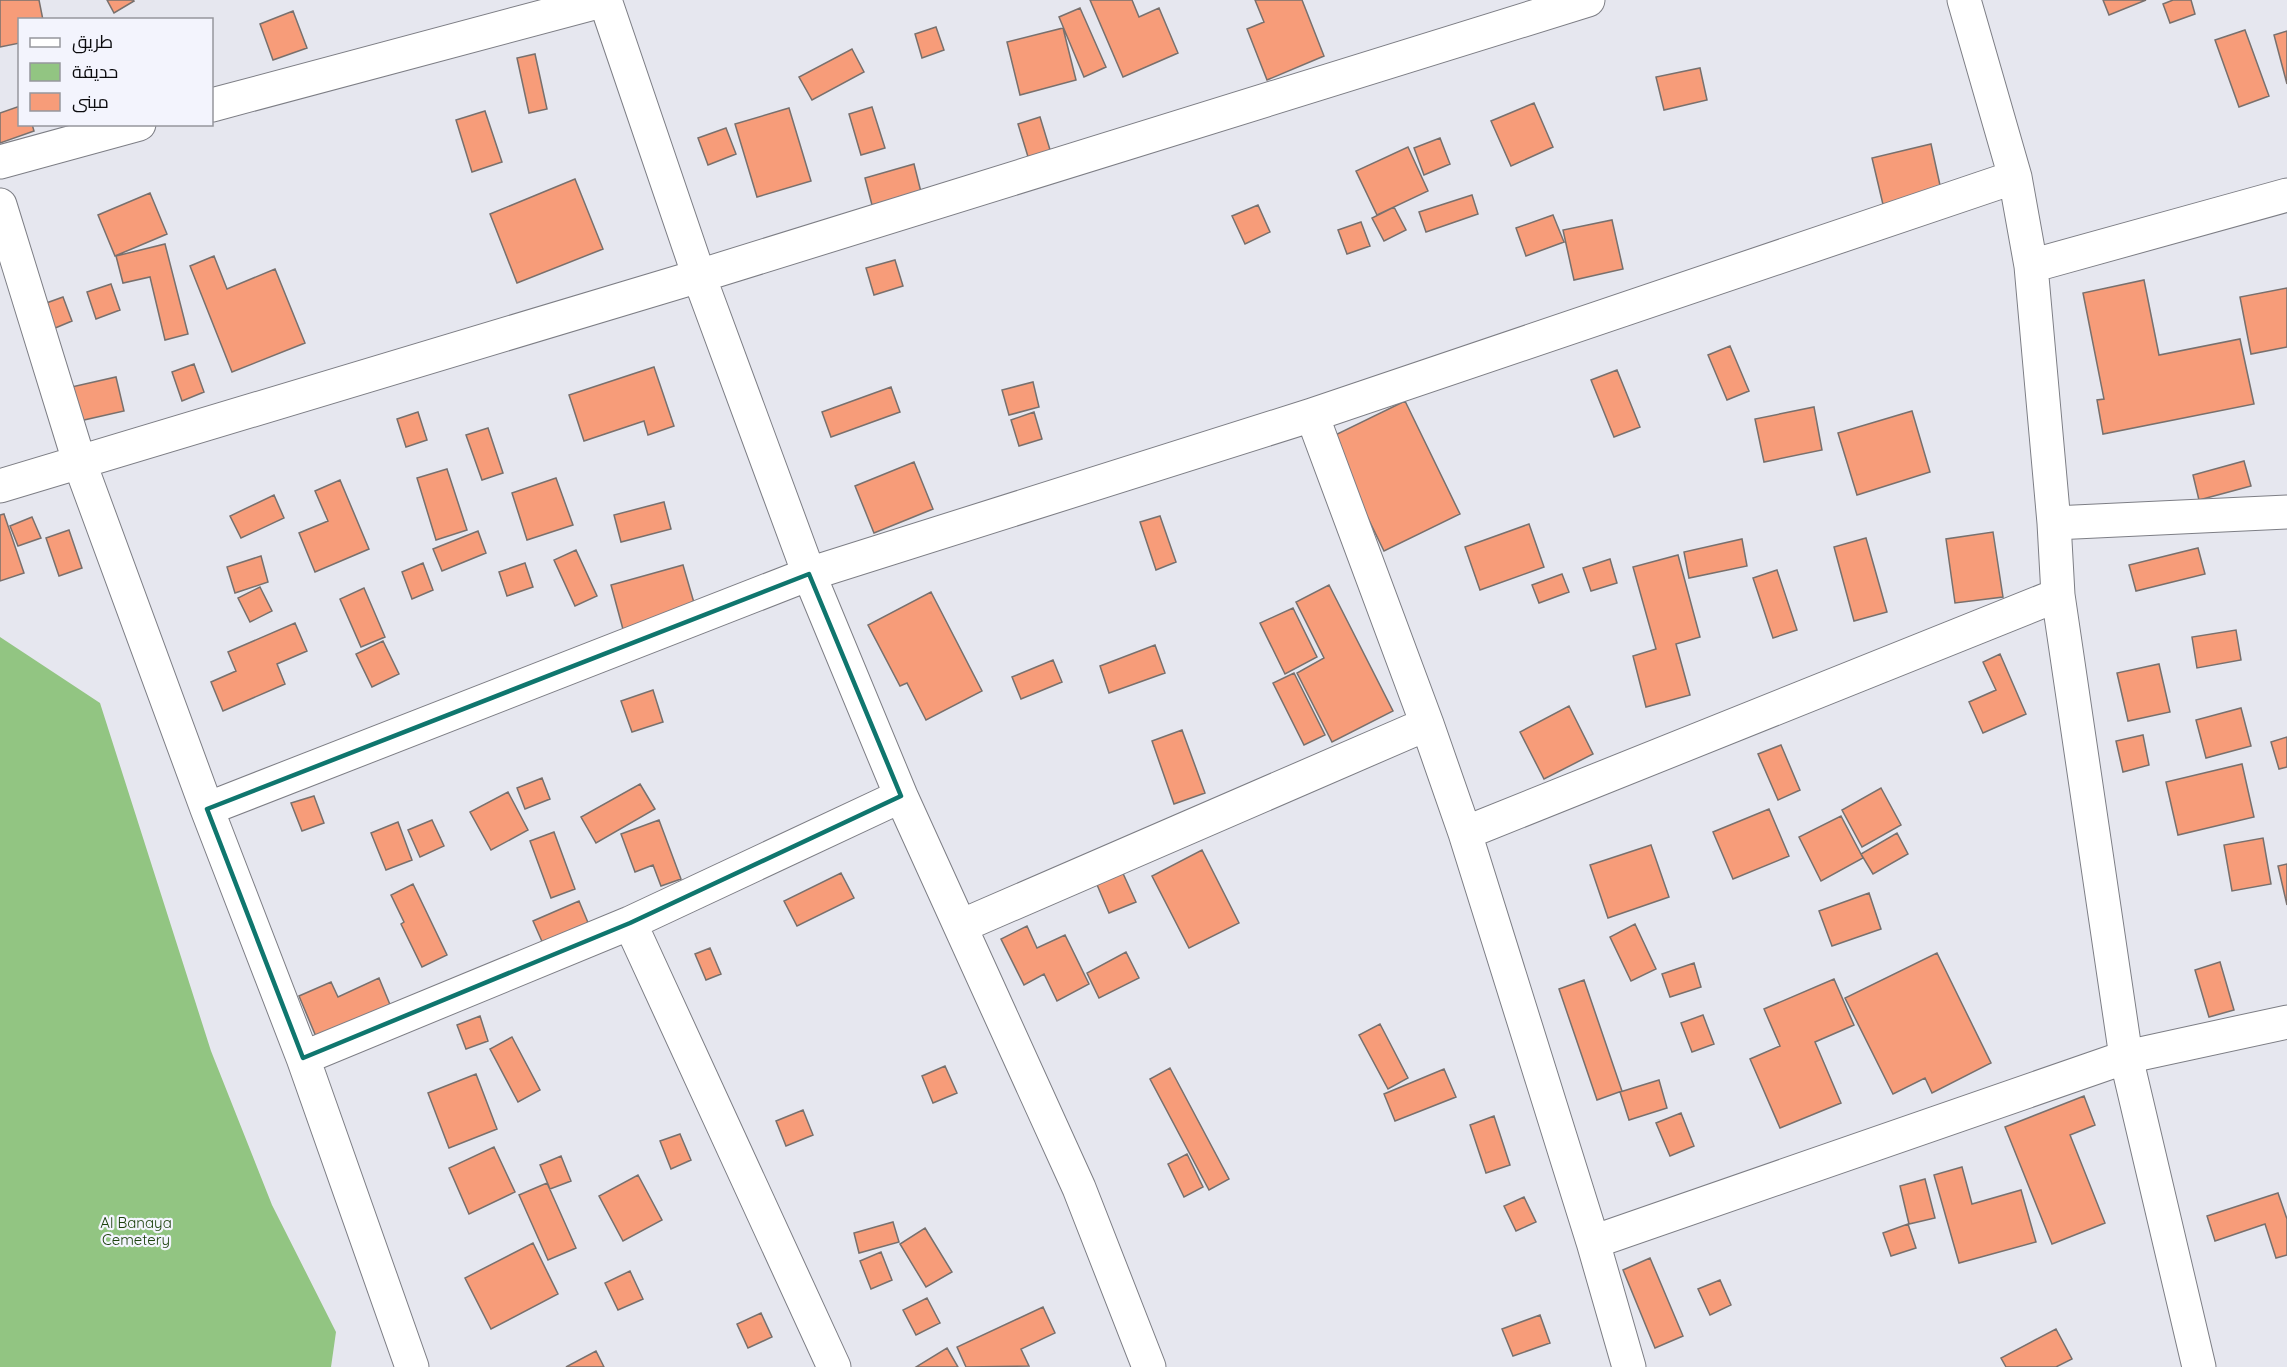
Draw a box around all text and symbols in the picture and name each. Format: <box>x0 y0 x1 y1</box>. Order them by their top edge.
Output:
legend <box>18 18 213 126</box>
text: طريق <box>72 30 113 54</box>
text: حديقة <box>72 60 118 83</box>
text: مبنى <box>72 90 109 113</box>
park label: Al Banaya Cemetery <box>100 1213 172 1249</box>

